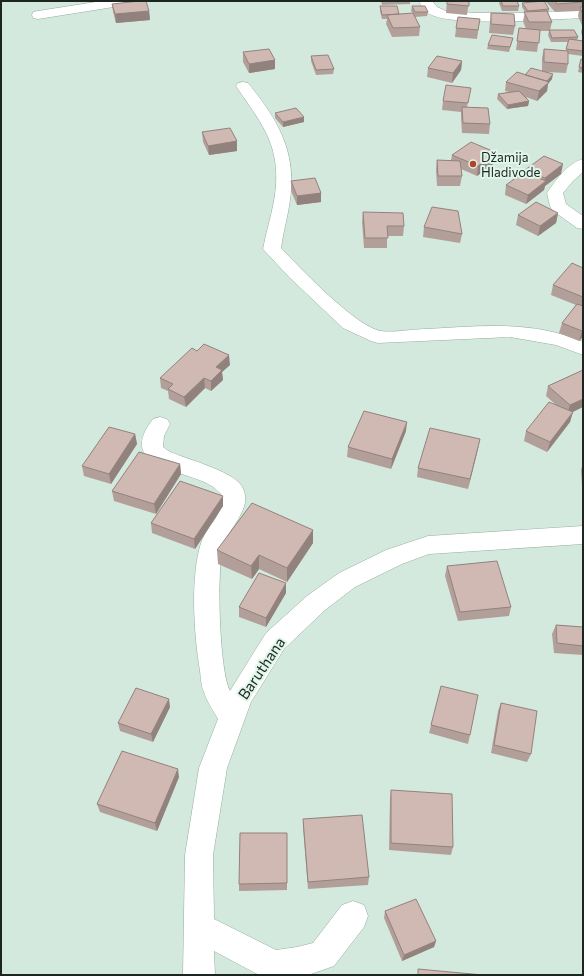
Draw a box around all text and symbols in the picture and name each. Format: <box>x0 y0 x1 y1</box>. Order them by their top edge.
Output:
place label: Džamija Hladivode <box>481 149 540 180</box>
marker: Džamija Hladivode <box>468 159 478 169</box>
street label: Baruthana <box>234 634 288 702</box>

